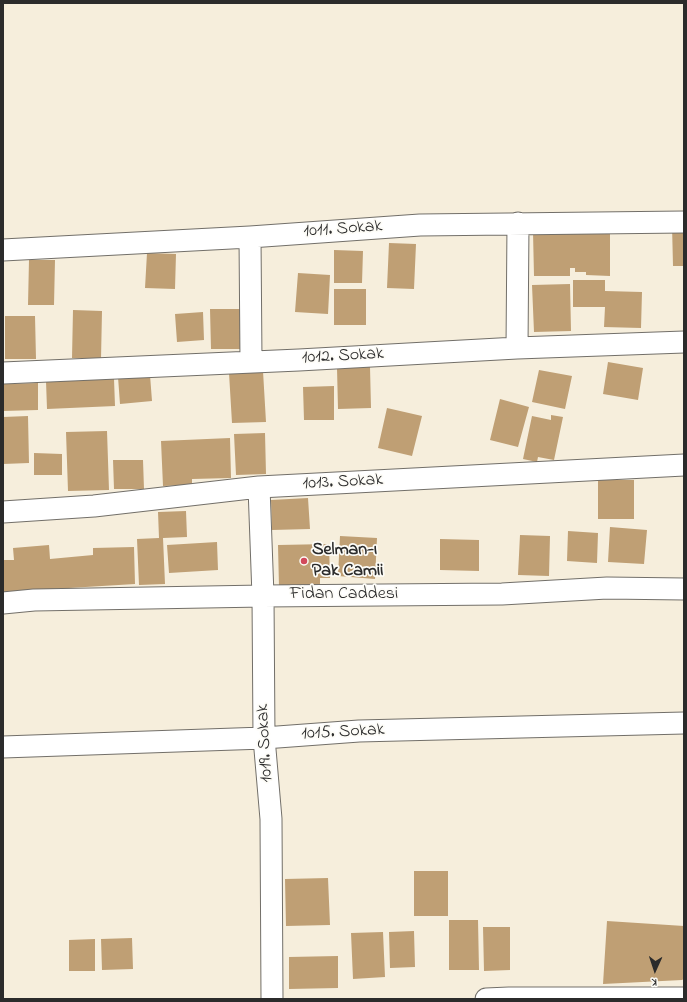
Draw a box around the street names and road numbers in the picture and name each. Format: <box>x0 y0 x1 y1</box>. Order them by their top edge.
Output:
street label: 1011. Sokak <box>303 216 383 244</box>
street label: 1012. Sokak <box>301 344 385 370</box>
street label: 1013. Sokak <box>302 470 384 496</box>
street label: Fidan Caddesi <box>290 584 398 606</box>
street label: 1019. Sokak <box>253 703 279 783</box>
street label: 1015. Sokak <box>301 720 385 746</box>

